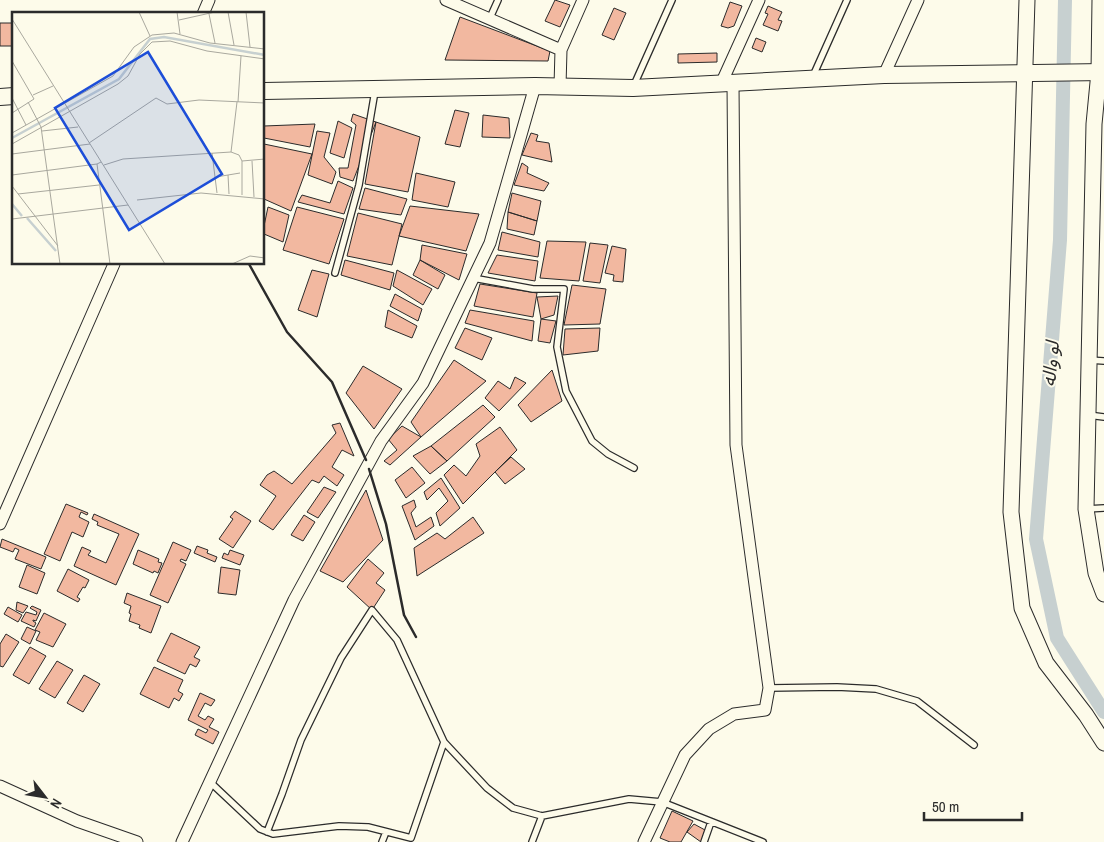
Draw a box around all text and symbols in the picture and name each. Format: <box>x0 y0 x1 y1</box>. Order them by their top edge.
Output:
inset map <box>12 12 265 265</box>
water label: لو واله <box>1035 338 1065 388</box>
north arrow <box>20 772 70 822</box>
scale bar <box>924 790 1022 822</box>
text: N <box>46 796 66 812</box>
text: 50 m <box>932 796 959 817</box>

